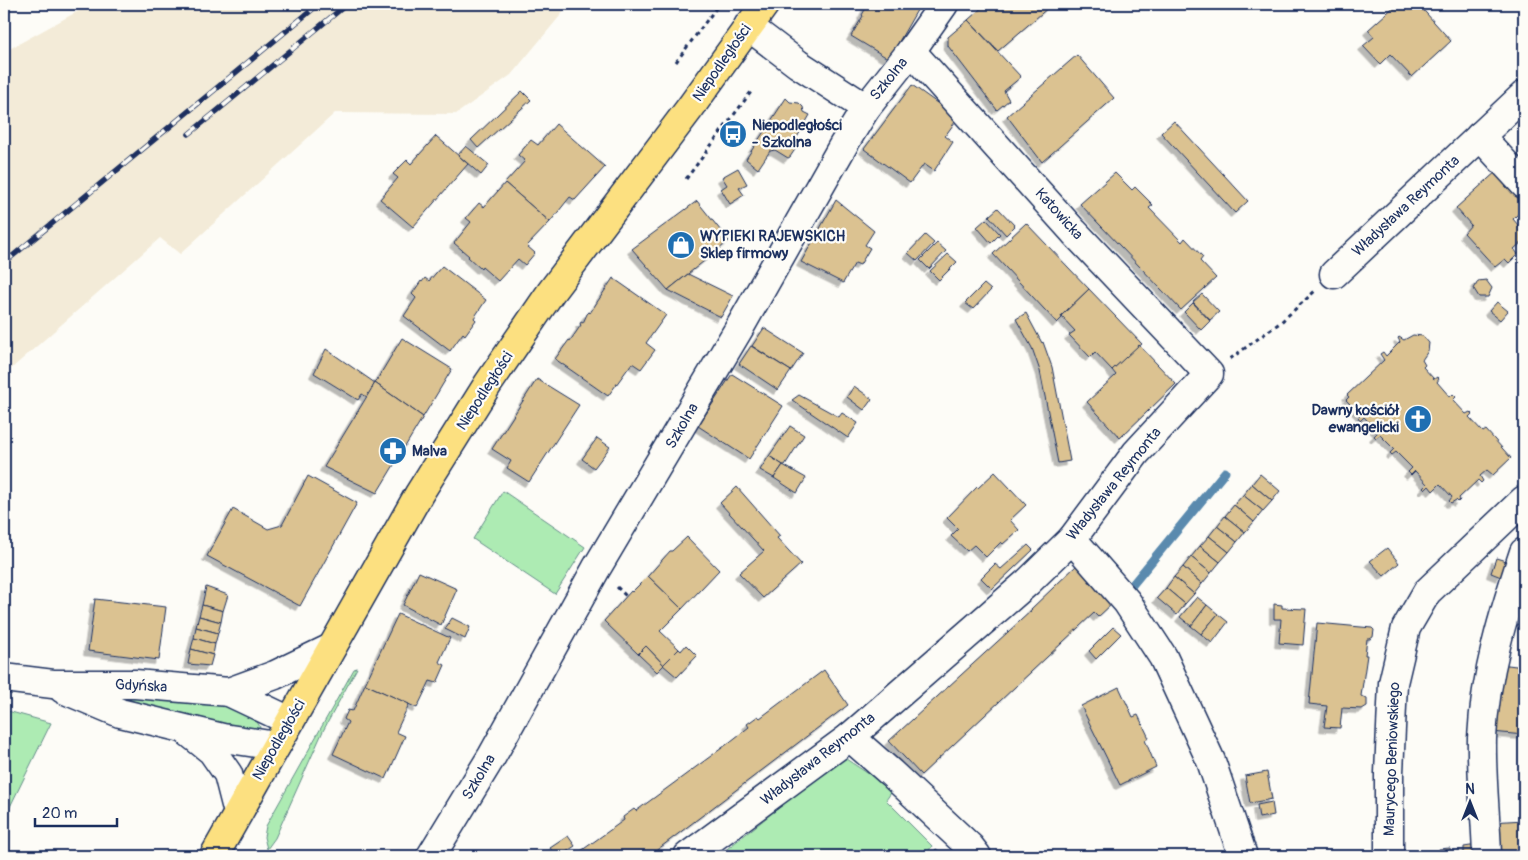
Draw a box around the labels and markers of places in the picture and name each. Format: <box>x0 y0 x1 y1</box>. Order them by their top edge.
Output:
place label: Niepodległości - Szkolna <box>752 116 842 152</box>
bus stop icon: Niepodległości - Szkolna <box>718 119 748 149</box>
place label: WYPIEKI RAJEWSKICH Sklep firmowy <box>700 227 846 263</box>
shop icon: WYPIEKI RAJEWSKICH Sklep firmowy <box>666 230 696 260</box>
place label: Dawny kościół ewangelicki <box>1311 401 1400 437</box>
church icon: Dawny kościół ewangelicki <box>1403 404 1433 434</box>
pharmacy icon: Malva <box>378 436 408 466</box>
place label: Malva <box>412 442 447 461</box>

